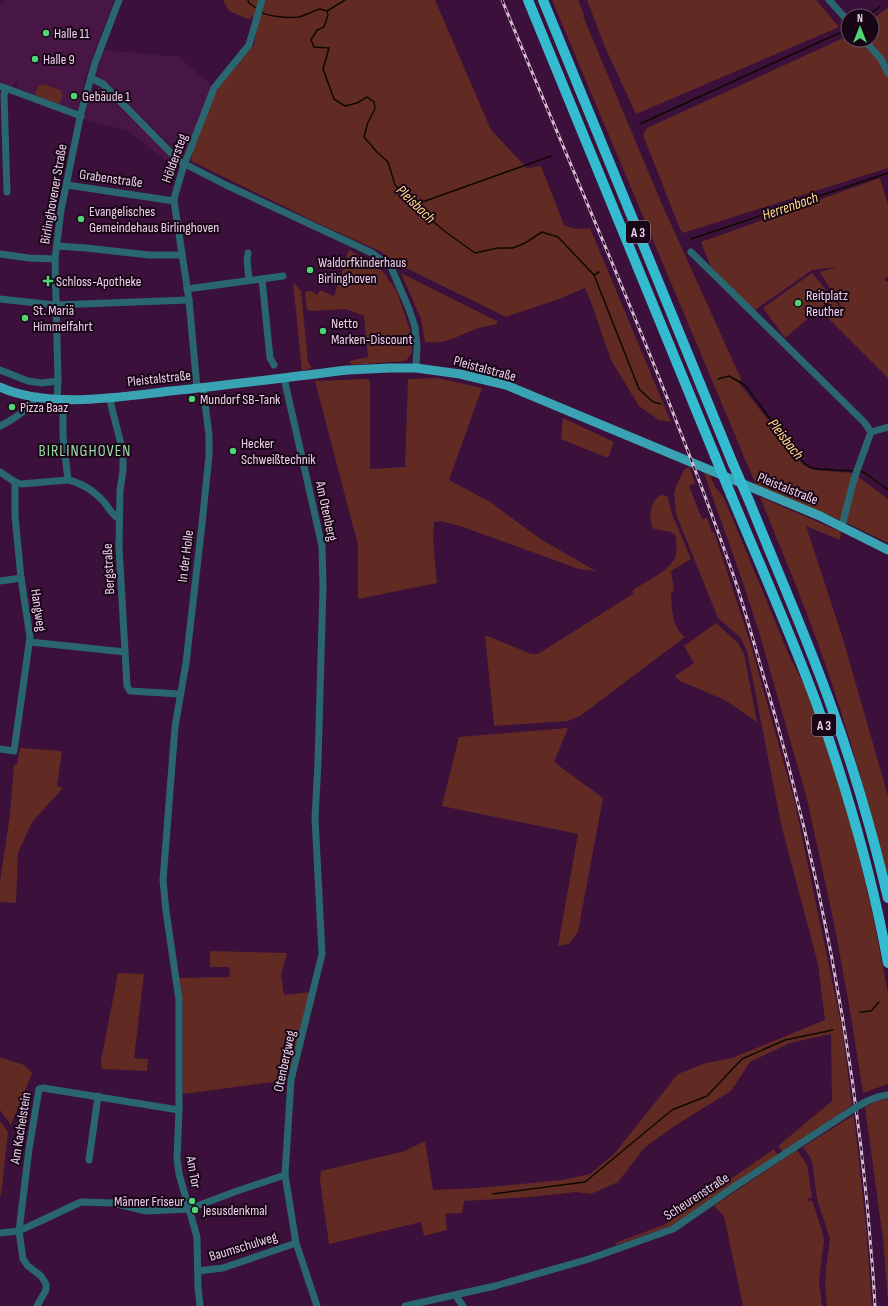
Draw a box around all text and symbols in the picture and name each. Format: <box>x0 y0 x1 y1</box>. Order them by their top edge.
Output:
north arrow <box>840 8 880 48</box>
text: N <box>857 12 863 25</box>
place label: Halle 11 <box>54 25 89 42</box>
marker: Halle 11 <box>41 28 51 38</box>
place label: Halle 9 <box>43 51 75 68</box>
marker: Halle 9 <box>30 54 40 64</box>
place label: Gebäude 1 <box>82 88 130 105</box>
marker: Gebäude 1 <box>69 91 79 101</box>
street label: Höldersteg <box>158 131 191 185</box>
street label: Birlinghovener Straße <box>36 143 71 245</box>
street label: Grabenstraße <box>78 166 144 191</box>
water label: Pleisbach <box>392 181 439 228</box>
water label: Herrenbach <box>760 188 821 225</box>
place label: Evangelisches Gemeindehaus Birlinghoven <box>89 203 219 236</box>
marker: Evangelisches Gemeindehaus Birlinghoven <box>76 214 86 224</box>
road number: A 3 <box>626 221 650 243</box>
place label: Waldorfkinderhaus Birlinghoven <box>318 254 406 287</box>
marker: Waldorfkinderhaus Birlinghoven <box>305 265 315 275</box>
place label: Schloss-Apotheke <box>56 273 141 290</box>
marker: Schloss-Apotheke <box>43 276 53 286</box>
place label: Reitplatz Reuther <box>806 287 848 320</box>
marker: Reitplatz Reuther <box>793 298 803 308</box>
place label: St. Mariä Himmelfahrt <box>33 302 93 335</box>
marker: St. Mariä Himmelfahrt <box>20 313 30 323</box>
place label: Netto Marken-Discount <box>331 315 413 348</box>
marker: Netto Marken-Discount <box>318 326 328 336</box>
street label: Pleistalstraße <box>452 352 518 385</box>
street label: Pleistalstraße <box>126 367 192 390</box>
place label: Mundorf SB-Tank <box>200 391 281 408</box>
marker: Mundorf SB-Tank <box>187 394 197 404</box>
place label: Pizza Baaz <box>20 399 68 416</box>
marker: Pizza Baaz <box>7 402 17 412</box>
water label: Pleisbach <box>764 415 808 464</box>
place label: Hecker Schweißtechnik <box>241 435 316 468</box>
district label: BIRLINGHOVEN <box>39 442 131 461</box>
marker: Hecker Schweißtechnik <box>228 446 238 456</box>
street label: Pleistalstraße <box>755 469 821 508</box>
street label: Am Otenberg <box>312 479 341 543</box>
street label: In der Holle <box>174 529 197 583</box>
street label: Bergstraße <box>99 543 118 595</box>
street label: Hangweg <box>27 588 50 633</box>
road number: A 3 <box>812 714 836 736</box>
street label: Otenbergweg <box>270 1028 299 1093</box>
street label: Am Kachelstein <box>6 1091 35 1166</box>
street label: Am Tor <box>182 1154 205 1189</box>
street label: Scheurenstraße <box>660 1169 732 1224</box>
place label: Männer Friseur <box>114 1193 184 1210</box>
marker: Männer Friseur <box>187 1196 197 1206</box>
place label: Jesusdenkmal <box>202 1202 267 1219</box>
marker: Jesusdenkmal <box>190 1205 200 1215</box>
street label: Baumschulweg <box>207 1228 280 1265</box>

